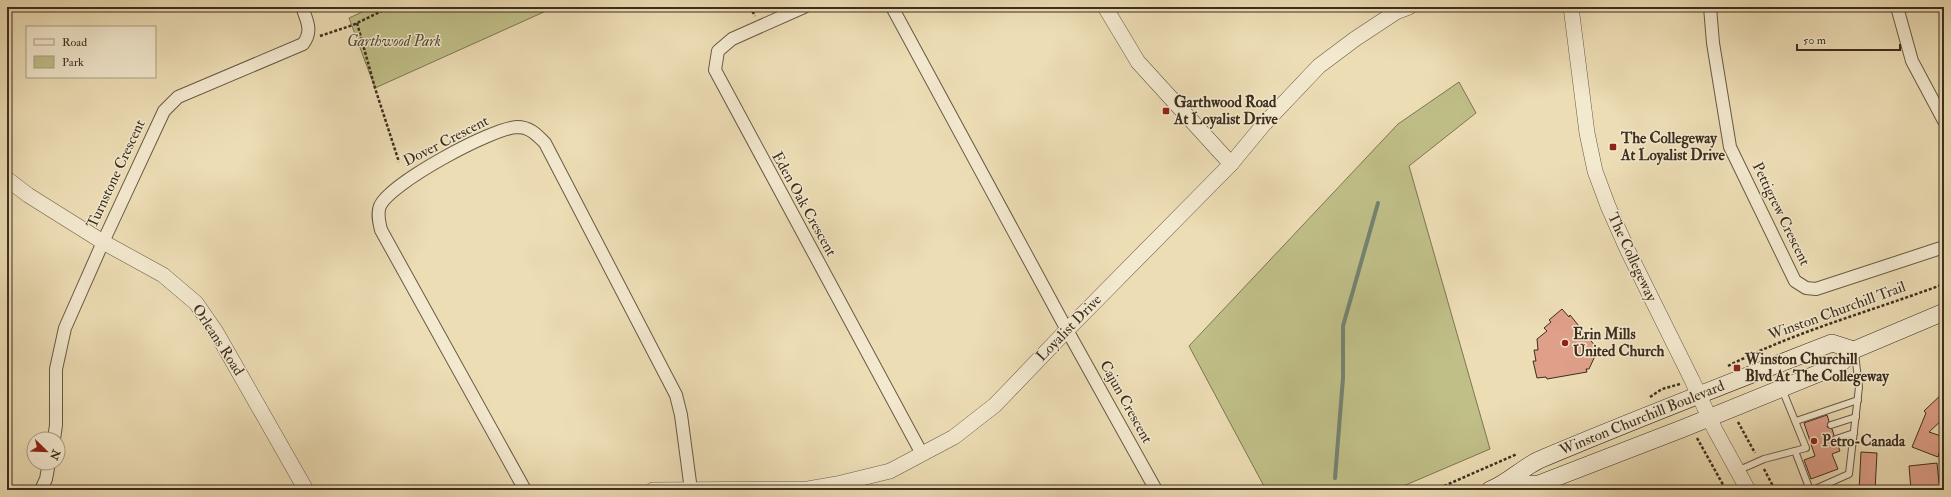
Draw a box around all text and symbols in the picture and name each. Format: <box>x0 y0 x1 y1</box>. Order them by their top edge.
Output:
legend <box>26 26 156 78</box>
scale bar <box>1797 26 1900 52</box>
park label: Garthwood Park <box>347 32 441 51</box>
text: 50 m <box>1803 33 1827 48</box>
text: Road <box>62 35 87 50</box>
text: Park <box>62 55 84 70</box>
place label: Garthwood Road At Loyalist Drive <box>1173 93 1278 130</box>
marker: Garthwood Road At Loyalist Drive <box>1161 106 1171 116</box>
street label: Dover Crescent <box>400 111 492 171</box>
street label: Turnstone Crescent <box>83 117 150 231</box>
place label: The Collegeway At Loyalist Drive <box>1620 129 1725 166</box>
marker: The Collegeway At Loyalist Drive <box>1608 142 1618 152</box>
street label: Eden Oak Crescent <box>767 148 841 260</box>
street label: Pettigrew Crescent <box>1748 159 1814 269</box>
street label: The Collegeway <box>1603 210 1661 305</box>
street label: Winston Churchill Trail <box>1765 277 1908 345</box>
street label: Loyalist Drive <box>1032 290 1106 366</box>
street label: Orleans Road <box>188 301 248 380</box>
place label: Erin Mills United Church <box>1573 325 1665 361</box>
marker: Erin Mills United Church <box>1560 338 1570 348</box>
place label: Winston Churchill Blvd At The Collegeway <box>1744 350 1890 387</box>
street label: Cajun Crescent <box>1095 357 1157 447</box>
marker: Winston Churchill Blvd At The Collegeway <box>1732 363 1742 373</box>
street label: Winston Churchill Boulevard <box>1556 376 1728 460</box>
north arrow <box>26 431 66 471</box>
place label: Petro-Canada <box>1822 432 1906 451</box>
marker: Petro-Canada <box>1809 436 1819 446</box>
text: N <box>46 447 63 463</box>

